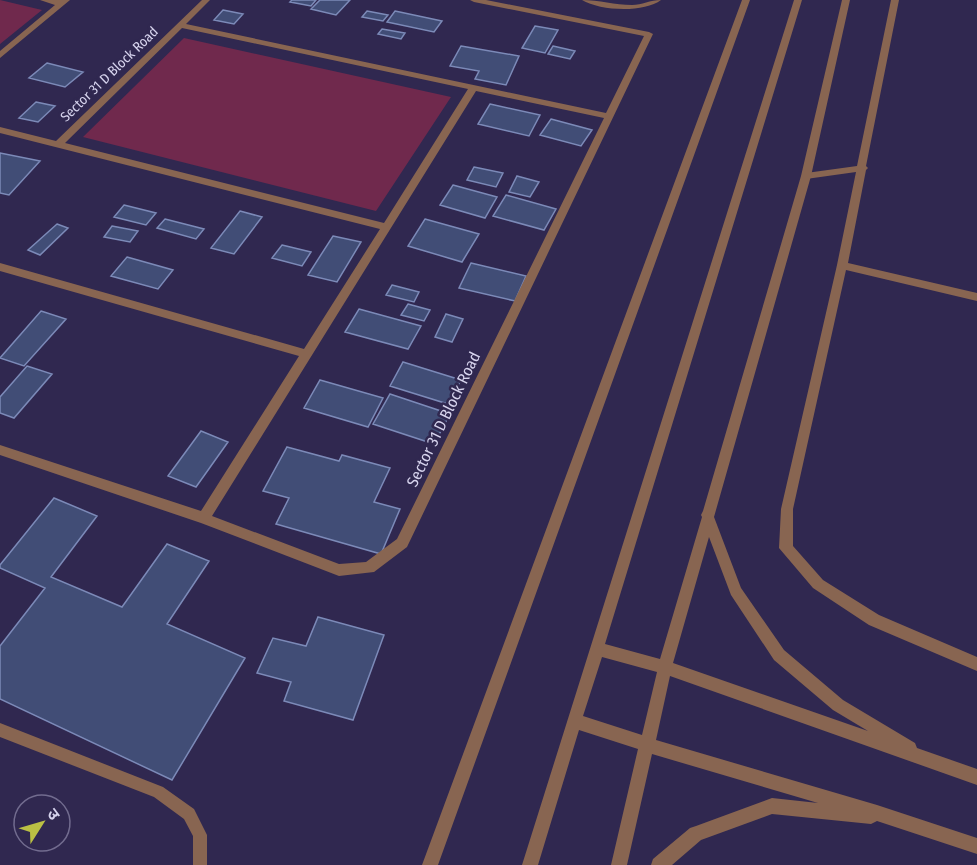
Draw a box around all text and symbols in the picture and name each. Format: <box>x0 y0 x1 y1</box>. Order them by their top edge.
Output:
street label: Sector 31 D Block Road <box>57 23 162 125</box>
street label: Sector 31 D Block Road <box>402 349 484 490</box>
north arrow <box>12 793 72 853</box>
text: उ <box>43 805 64 824</box>

